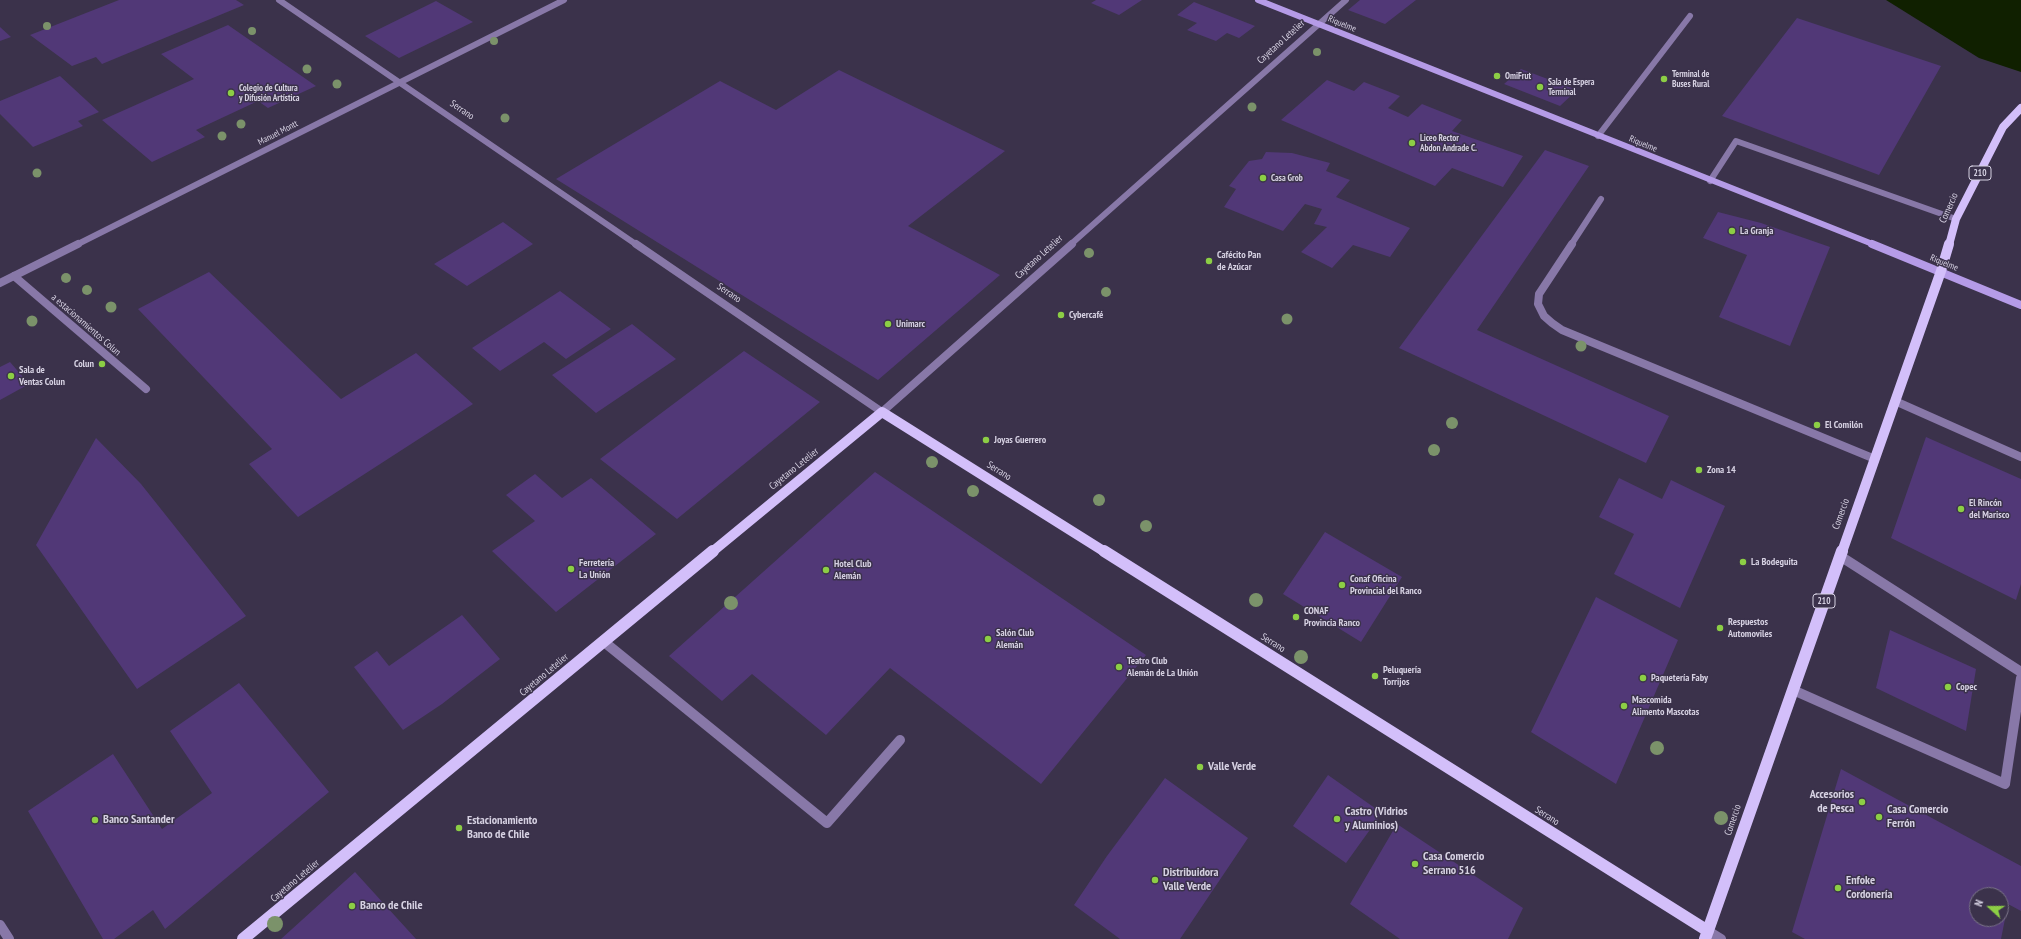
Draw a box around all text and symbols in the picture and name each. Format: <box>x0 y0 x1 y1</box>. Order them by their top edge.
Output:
street label: Riquelme <box>1326 13 1358 35</box>
street label: Cayetano Letelier <box>1255 17 1307 67</box>
place label: Terminal de Buses Rural <box>1672 69 1710 90</box>
marker: OmiFrut <box>1492 71 1502 81</box>
place label: OmiFrut <box>1505 71 1531 81</box>
marker: Terminal de Buses Rural <box>1659 74 1669 84</box>
place label: Sala de Espera Terminal <box>1548 77 1594 98</box>
marker: Sala de Espera Terminal <box>1535 82 1545 92</box>
place label: Colegio de Cultura y Difusión Artística <box>239 83 299 104</box>
marker: Colegio de Cultura y Difusión Artística <box>226 88 236 98</box>
street label: Serrano <box>448 98 476 122</box>
street label: Manuel Montt <box>256 118 300 148</box>
place label: Liceo Rector Abdon Andrade C. <box>1420 133 1477 154</box>
street label: Riquelme <box>1627 133 1659 155</box>
marker: Liceo Rector Abdon Andrade C. <box>1407 138 1417 148</box>
road number: 210 <box>1969 166 1991 180</box>
marker: Casa Grob <box>1258 173 1268 183</box>
place label: Casa Grob <box>1271 173 1303 183</box>
street label: Comercio <box>1937 191 1961 225</box>
place label: La Granja <box>1740 225 1773 237</box>
marker: La Granja <box>1727 226 1737 236</box>
street label: Cayetano Letelier <box>1013 232 1065 282</box>
place label: Cafécito Pan de Azúcar <box>1217 249 1261 272</box>
street label: Riquelme <box>1928 252 1960 274</box>
marker: Cafécito Pan de Azúcar <box>1204 256 1214 266</box>
street label: Serrano <box>715 281 743 305</box>
street label: a estacionamientos Colun <box>49 292 123 358</box>
place label: Cybercafé <box>1069 309 1103 321</box>
marker: Cybercafé <box>1056 310 1066 320</box>
place label: Unimarc <box>896 318 925 330</box>
marker: Unimarc <box>883 319 893 329</box>
place label: Colun <box>74 358 94 370</box>
marker: Colun <box>97 359 107 369</box>
place label: Sala de Ventas Colun <box>19 364 65 388</box>
marker: Sala de Ventas Colun <box>6 371 16 381</box>
place label: El Comilón <box>1825 419 1863 431</box>
marker: El Comilón <box>1812 420 1822 430</box>
place label: Joyas Guerrero <box>994 434 1046 446</box>
marker: Joyas Guerrero <box>981 435 991 445</box>
street label: Cayetano Letelier <box>767 445 821 493</box>
street label: Serrano <box>985 459 1013 483</box>
place label: Zona 14 <box>1707 464 1736 476</box>
marker: Zona 14 <box>1694 465 1704 475</box>
street label: Comercio <box>1830 497 1852 531</box>
place label: El Rincón del Marisco <box>1969 497 2009 520</box>
marker: El Rincón del Marisco <box>1956 504 1966 514</box>
place label: La Bodeguita <box>1751 556 1798 568</box>
place label: Ferretería La Unión <box>579 557 614 580</box>
marker: La Bodeguita <box>1738 557 1748 567</box>
place label: Hotel Club Alemán <box>834 558 871 582</box>
marker: Ferretería La Unión <box>566 564 576 574</box>
marker: Hotel Club Alemán <box>821 565 831 575</box>
place label: Conaf Oficina Provincial del Ranco <box>1350 573 1422 596</box>
marker: Conaf Oficina Provincial del Ranco <box>1337 580 1347 590</box>
road number: 210 <box>1813 594 1835 608</box>
place label: CONAF Provincia Ranco <box>1304 605 1360 628</box>
marker: CONAF Provincia Ranco <box>1291 612 1301 622</box>
place label: Respuestos Automoviles <box>1728 616 1772 640</box>
marker: Respuestos Automoviles <box>1715 623 1725 633</box>
place label: Salón Club Alemán <box>996 627 1034 650</box>
street label: Serrano <box>1259 631 1287 655</box>
marker: Salón Club Alemán <box>983 634 993 644</box>
street label: Cayetano Letelier <box>517 651 571 699</box>
place label: Teatro Club Alemán de La Unión <box>1127 655 1198 678</box>
marker: Teatro Club Alemán de La Unión <box>1114 662 1124 672</box>
place label: Peluquería Torrijos <box>1383 664 1421 688</box>
marker: Peluquería Torrijos <box>1370 671 1380 681</box>
place label: Paquetería Faby <box>1651 672 1708 684</box>
marker: Paquetería Faby <box>1638 673 1648 683</box>
place label: Copec <box>1956 681 1977 693</box>
marker: Copec <box>1943 682 1953 692</box>
place label: Mascomida Alimento Mascotas <box>1632 694 1699 718</box>
marker: Mascomida Alimento Mascotas <box>1619 701 1629 711</box>
place label: Valle Verde <box>1208 760 1256 774</box>
marker: Valle Verde <box>1195 762 1205 772</box>
place label: Accesorios de Pesca <box>1810 788 1854 816</box>
marker: Accesorios de Pesca <box>1857 797 1867 807</box>
street label: Comercio <box>1722 803 1744 837</box>
place label: Casa Comercio Ferrón <box>1887 803 1948 831</box>
street label: Serrano <box>1533 804 1561 828</box>
place label: Castro (Vidrios y Aluminios) <box>1345 805 1408 833</box>
marker: Casa Comercio Ferrón <box>1874 812 1884 822</box>
place label: Banco Santander <box>103 813 175 827</box>
place label: Estacionamiento Banco de Chile <box>467 814 537 842</box>
marker: Castro (Vidrios y Aluminios) <box>1332 814 1342 824</box>
marker: Banco Santander <box>90 815 100 825</box>
marker: Estacionamiento Banco de Chile <box>454 823 464 833</box>
place label: Casa Comercio Serrano 516 <box>1423 850 1484 878</box>
street label: Cayetano Letelier <box>268 857 322 905</box>
marker: Casa Comercio Serrano 516 <box>1410 859 1420 869</box>
place label: Distribuidora Valle Verde <box>1163 866 1219 894</box>
place label: Enfoke Cordonería <box>1846 874 1892 902</box>
marker: Distribuidora Valle Verde <box>1150 875 1160 885</box>
marker: Enfoke Cordonería <box>1833 883 1843 893</box>
north arrow <box>1969 887 2009 927</box>
text: N <box>1971 898 1986 908</box>
place label: Banco de Chile <box>360 899 423 913</box>
marker: Banco de Chile <box>347 901 357 911</box>

